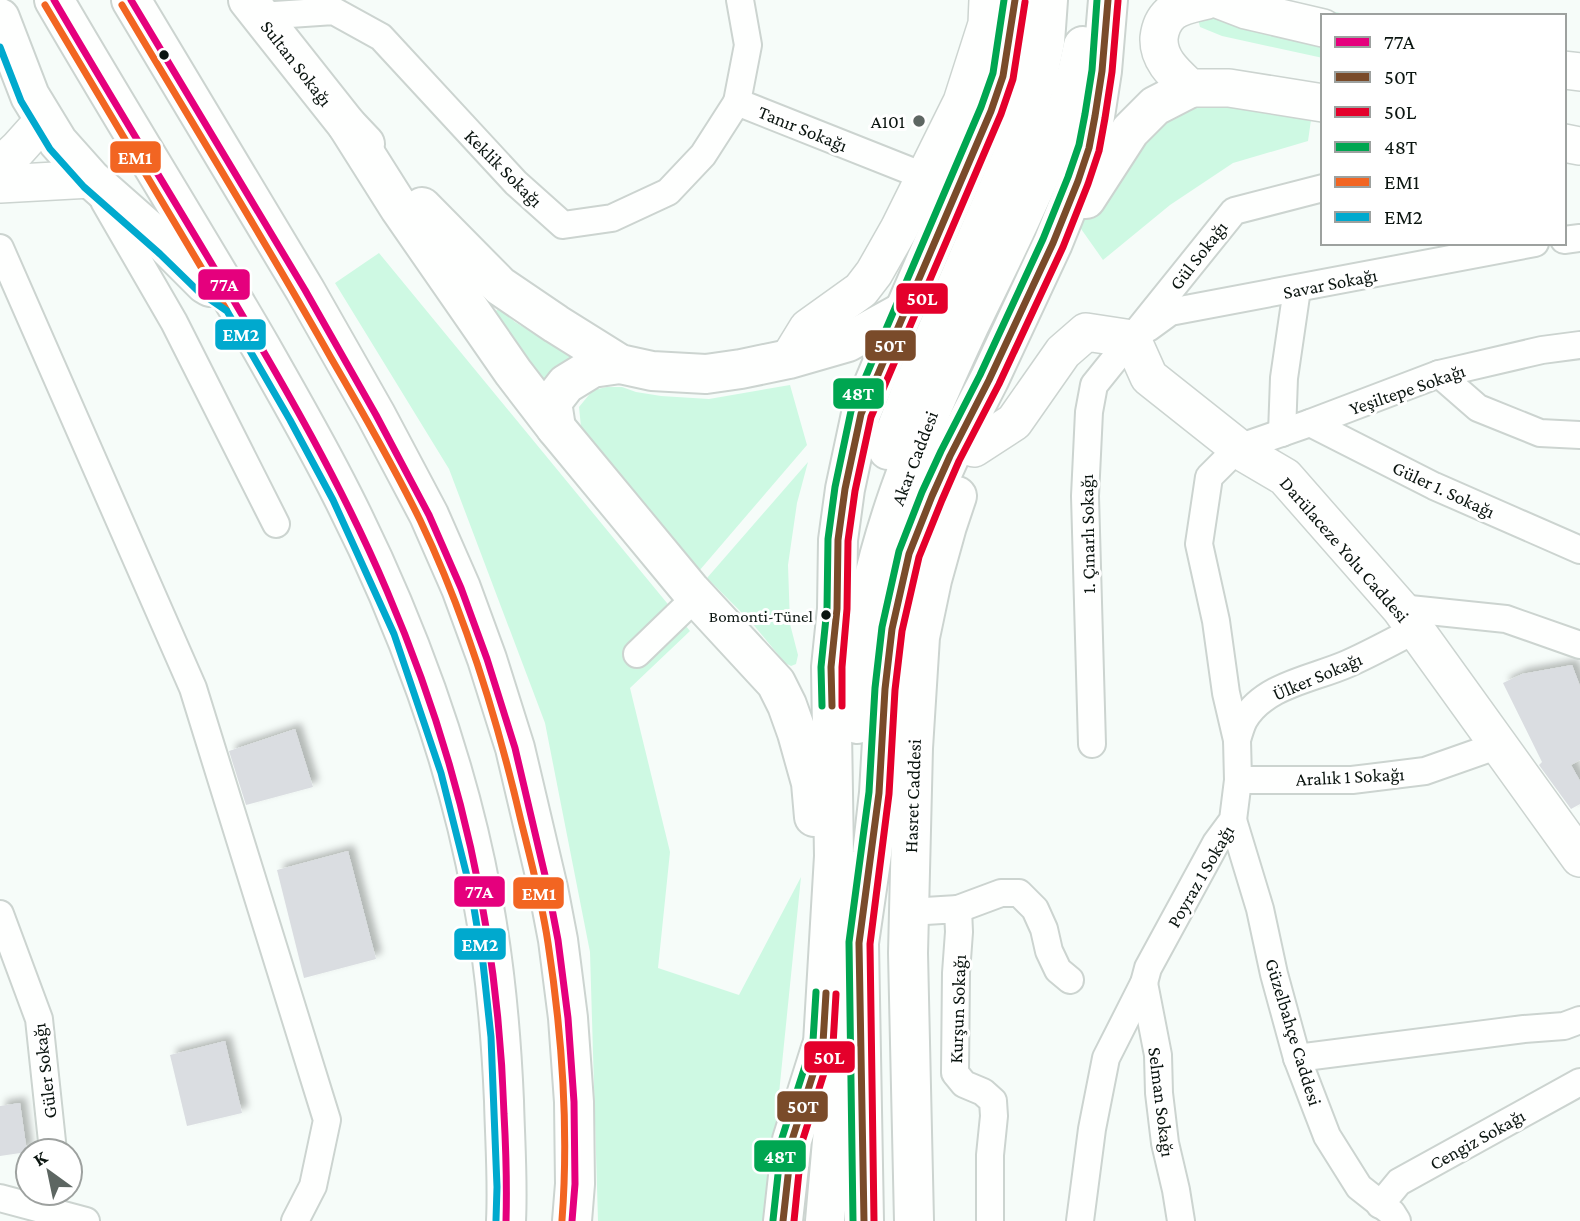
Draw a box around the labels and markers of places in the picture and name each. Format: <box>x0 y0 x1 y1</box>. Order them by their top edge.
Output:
unlabelled marker <box>157 48 171 62</box>
place label: A101 <box>871 111 905 132</box>
marker: A101 <box>911 113 927 129</box>
place label: Bomonti-Tünel <box>709 607 814 626</box>
marker: Bomonti-Tünel <box>819 608 833 622</box>

